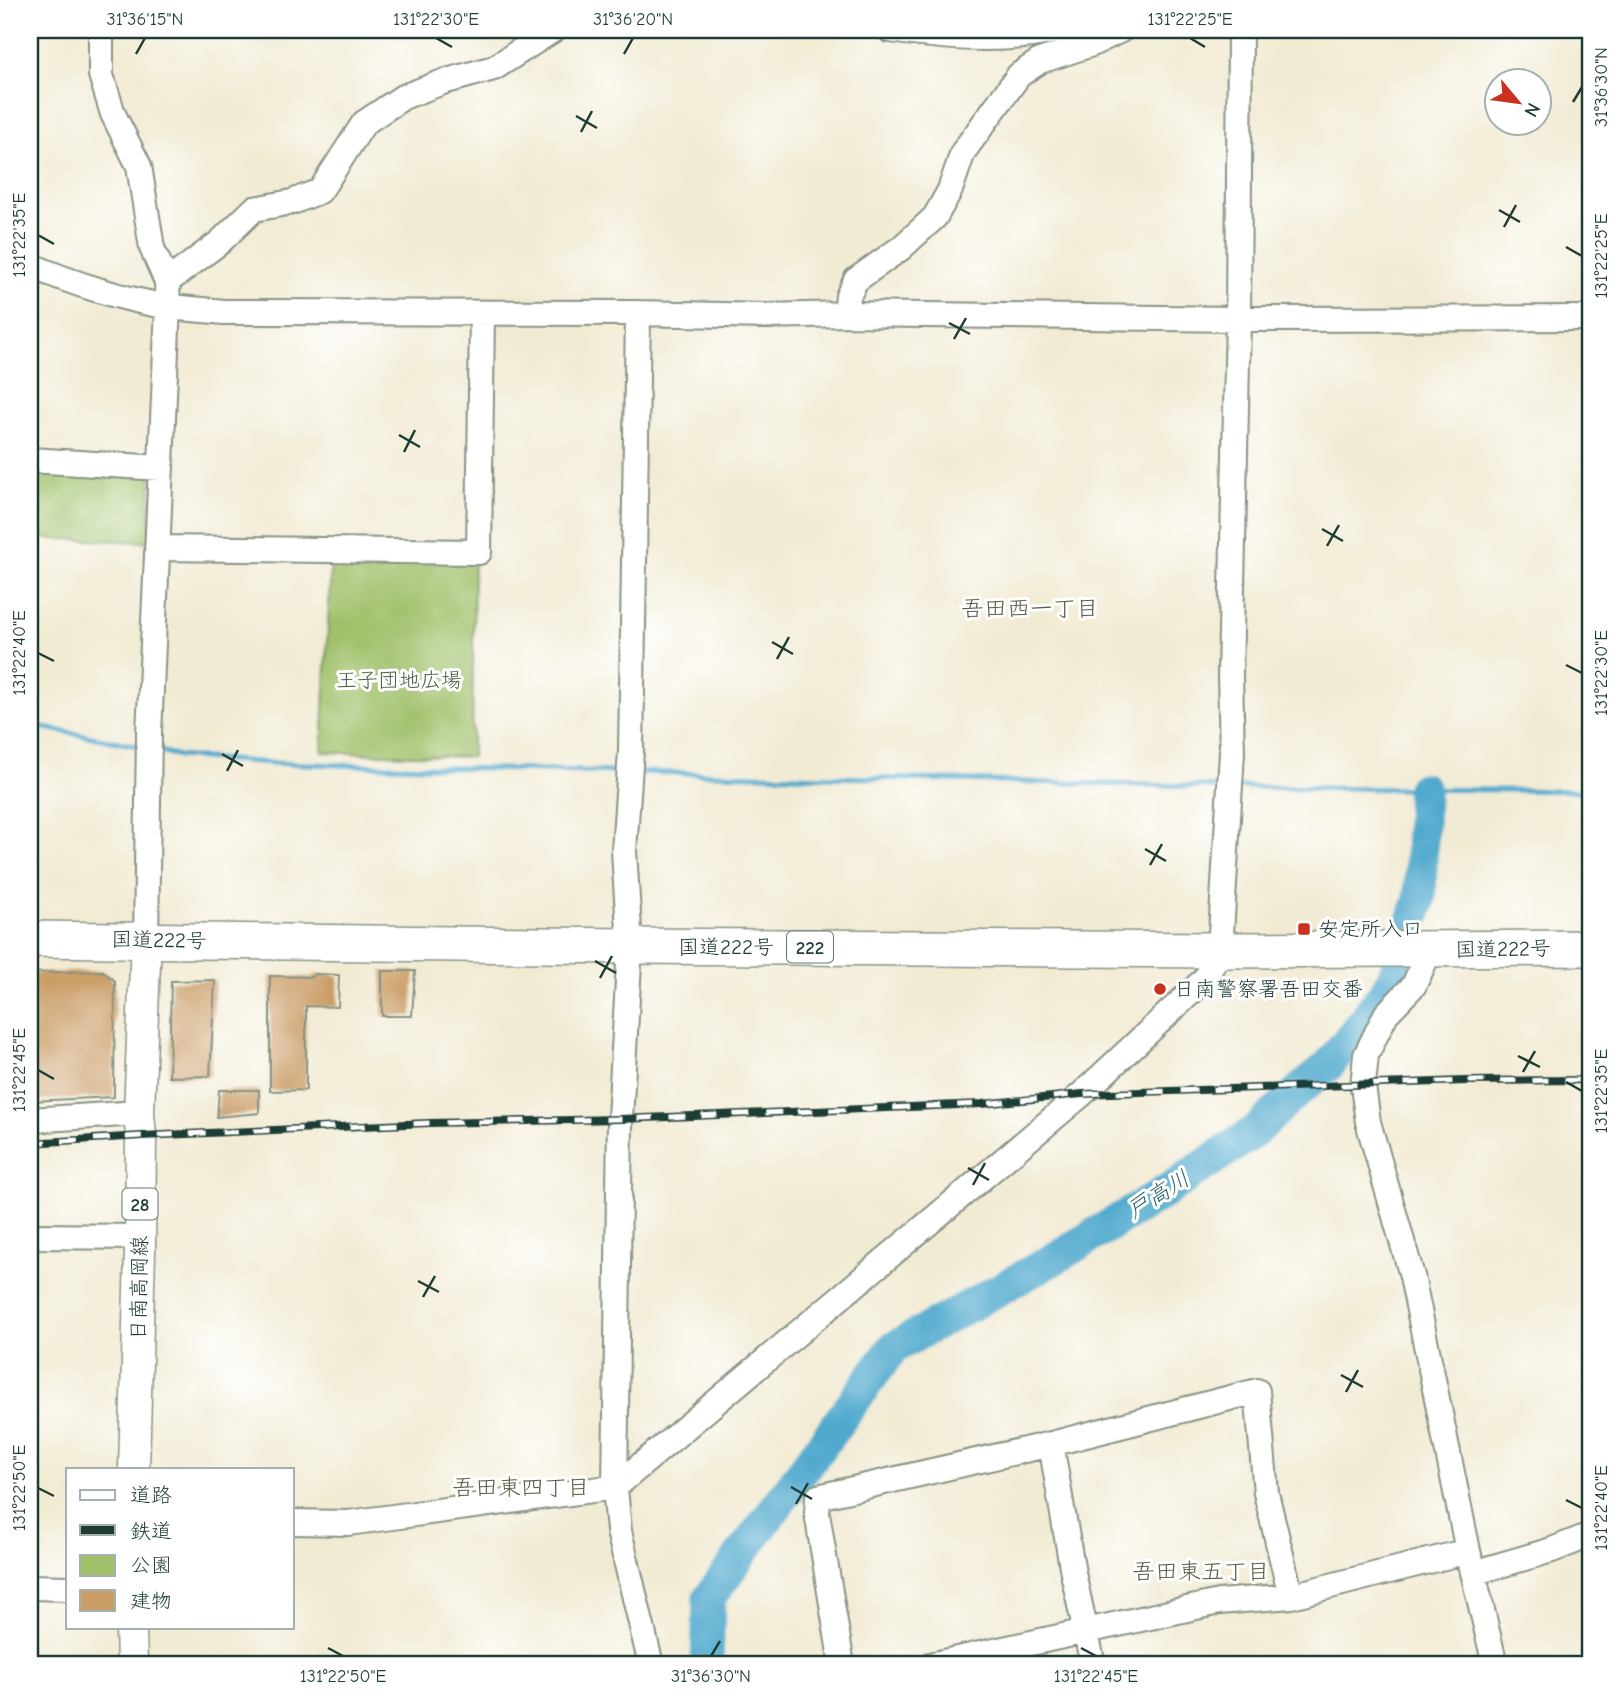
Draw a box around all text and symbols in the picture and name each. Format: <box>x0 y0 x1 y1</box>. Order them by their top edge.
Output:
text: 31°36'15"N <box>107 9 183 30</box>
text: 131°22'30"E <box>393 9 479 30</box>
text: 31°36'20"N <box>593 9 673 30</box>
text: 131°22'25"E <box>1147 9 1233 30</box>
text: 31°36'30"N <box>1591 47 1612 127</box>
north arrow <box>1484 66 1554 136</box>
text: N <box>1519 99 1545 121</box>
text: 131°22'35"E <box>9 192 30 277</box>
text: 131°22'25"E <box>1591 213 1612 299</box>
district label: 吾田西一丁目 <box>961 595 1099 622</box>
text: 131°22'40"E <box>9 610 30 696</box>
text: 131°22'30"E <box>1591 630 1612 716</box>
park label: 王子団地広場 <box>336 668 462 692</box>
place label: 安定所入口 <box>1318 917 1423 941</box>
marker: 安定所入口 <box>1296 921 1312 937</box>
street label: 国道222号 <box>111 927 207 953</box>
road number: 222 <box>787 931 833 962</box>
street label: 国道222号 <box>678 935 774 959</box>
street label: 国道222号 <box>1455 936 1551 962</box>
place label: 日南警察署吾田交番 <box>1174 977 1363 1001</box>
marker: 日南警察署吾田交番 <box>1152 981 1168 997</box>
text: 131°22'45"E <box>9 1028 30 1112</box>
text: 131°22'35"E <box>1591 1048 1612 1133</box>
water label: 戸高川 <box>1122 1165 1195 1224</box>
road number: 28 <box>122 1188 158 1220</box>
street label: 日南高岡線 <box>126 1235 152 1341</box>
text: 131°22'50"E <box>9 1445 30 1531</box>
text: 131°22'40"E <box>1591 1465 1612 1551</box>
legend <box>66 1468 294 1628</box>
district label: 吾田東四丁目 <box>452 1474 590 1501</box>
text: 道路 <box>130 1483 172 1507</box>
text: 鉄道 <box>130 1519 172 1543</box>
text: 公園 <box>130 1553 172 1577</box>
district label: 吾田東五丁目 <box>1132 1558 1270 1585</box>
text: 建物 <box>130 1589 172 1613</box>
text: 131°22'50"E <box>300 1666 386 1687</box>
text: 31°36'30"N <box>671 1666 751 1687</box>
text: 131°22'45"E <box>1054 1666 1138 1687</box>

